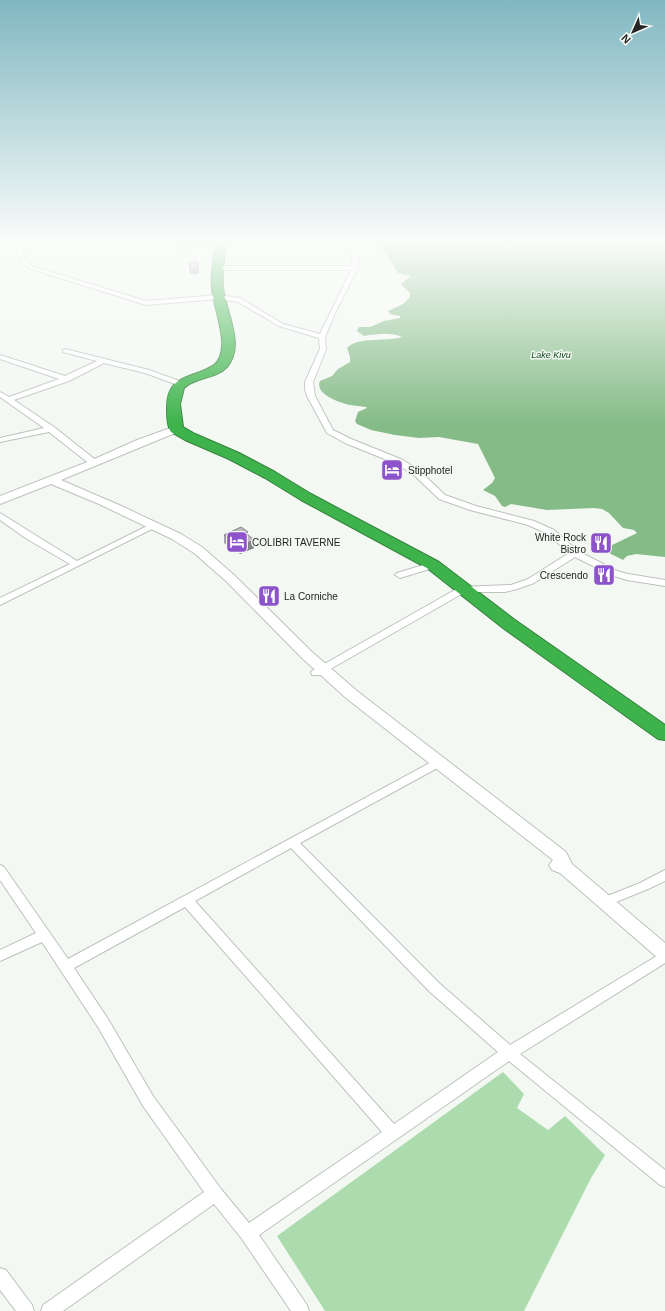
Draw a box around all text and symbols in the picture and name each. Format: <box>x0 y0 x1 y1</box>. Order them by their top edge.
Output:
north arrow <box>613 12 653 52</box>
text: N <box>619 32 633 46</box>
water label: Lake Kivu <box>531 350 571 360</box>
hotel icon: Stipphotel <box>379 457 405 483</box>
place label: Stipphotel <box>408 465 452 476</box>
hotel icon: COLIBRI TAVERNE <box>224 529 250 555</box>
restaurant icon: White Rock Bistro <box>588 530 614 556</box>
place label: White Rock Bistro <box>535 532 587 555</box>
place label: COLIBRI TAVERNE <box>252 537 341 548</box>
restaurant icon: Crescendo <box>591 562 617 588</box>
place label: Crescendo <box>540 570 588 581</box>
restaurant icon: La Corniche <box>256 583 282 609</box>
place label: La Corniche <box>284 591 338 602</box>

